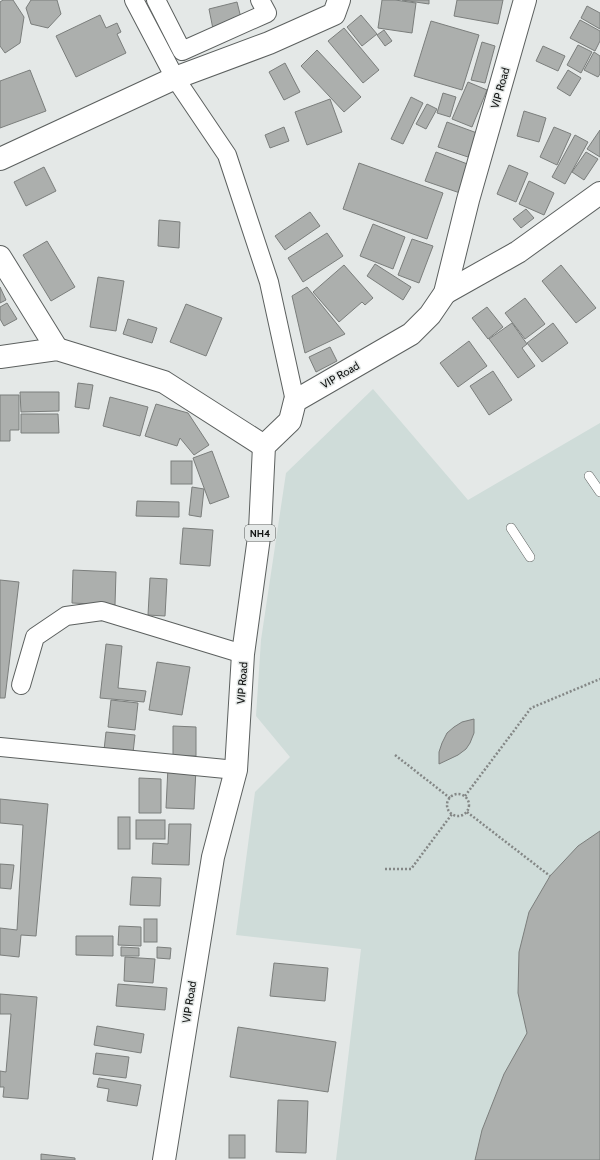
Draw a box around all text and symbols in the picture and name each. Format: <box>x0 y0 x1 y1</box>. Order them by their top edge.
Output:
street label: VIP Road <box>487 66 513 110</box>
street label: VIP Road <box>318 358 362 392</box>
road number: NH4 <box>245 525 275 541</box>
street label: VIP Road <box>234 661 250 705</box>
street label: VIP Road <box>179 980 199 1024</box>

